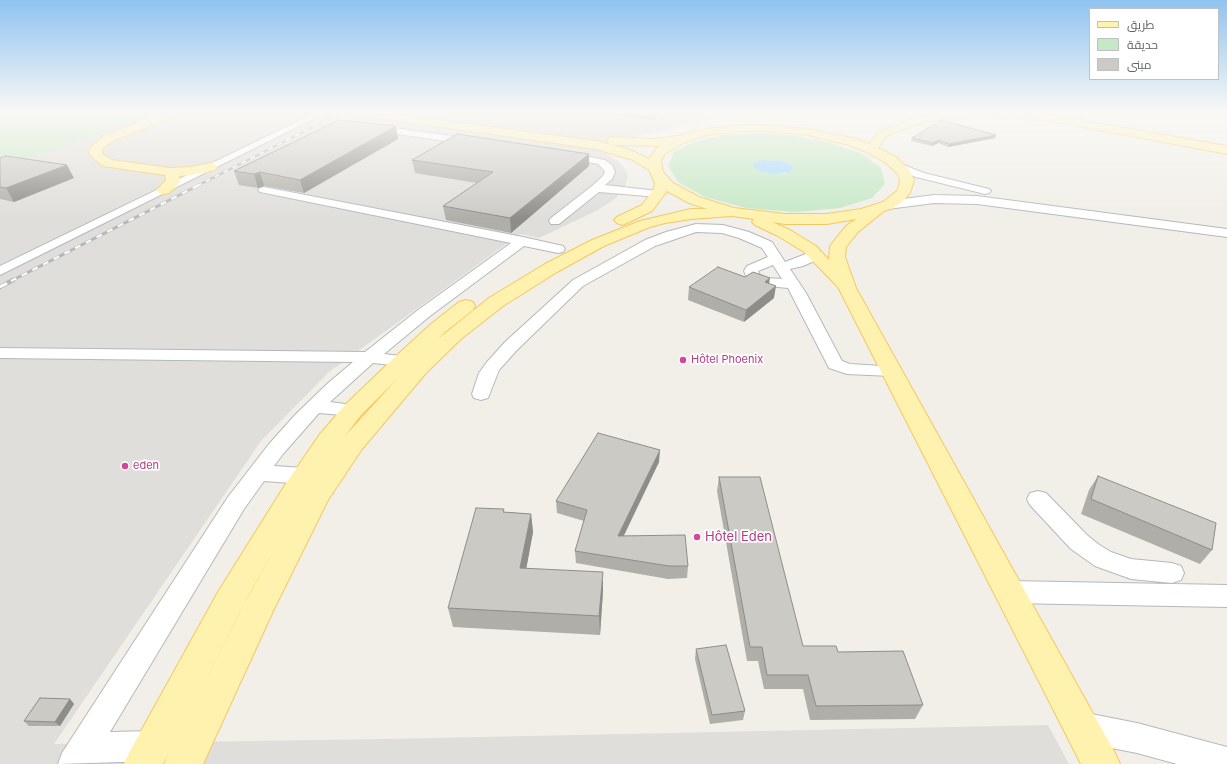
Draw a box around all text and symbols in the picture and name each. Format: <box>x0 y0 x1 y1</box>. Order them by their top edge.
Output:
legend <box>1089 8 1219 80</box>
text: طريق <box>1127 17 1154 32</box>
text: حديقة <box>1127 37 1158 52</box>
text: مبنى <box>1127 57 1152 72</box>
place label: Hôtel Phoenix <box>691 353 763 367</box>
marker: Hôtel Phoenix <box>678 355 688 365</box>
place label: eden <box>133 459 159 473</box>
marker: eden <box>120 461 130 471</box>
place label: Hôtel Eden <box>705 529 772 545</box>
marker: Hôtel Eden <box>692 532 702 542</box>

